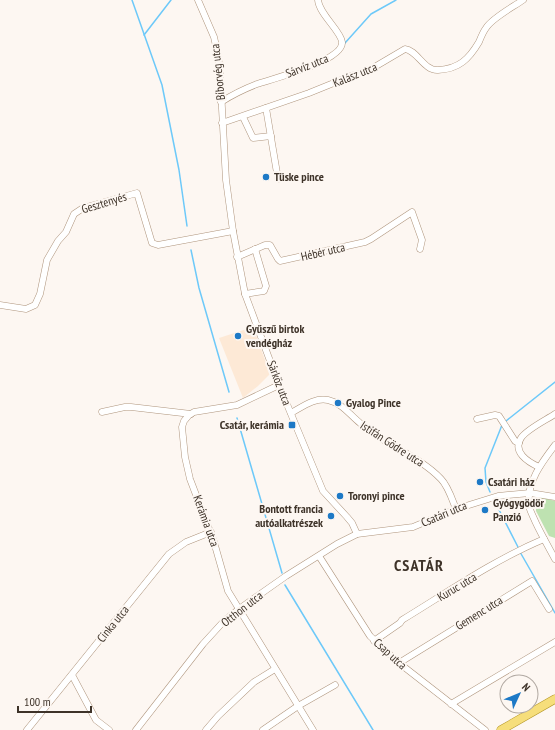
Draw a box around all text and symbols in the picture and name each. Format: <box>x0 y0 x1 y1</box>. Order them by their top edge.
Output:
street label: Bíborvég utca <box>207 43 228 101</box>
street label: Sárvíz utca <box>283 50 330 81</box>
street label: Kalász utca <box>331 59 379 90</box>
place label: Tüske pince <box>274 169 324 184</box>
marker: Tüske pince <box>261 172 271 182</box>
street label: Gesztenyés <box>80 189 128 216</box>
street label: Hébér utca <box>299 239 347 264</box>
place label: Gyűszű birtok vendégház <box>245 321 304 350</box>
marker: Gyűszű birtok vendégház <box>233 331 243 341</box>
street label: Sárköz utca <box>264 358 295 408</box>
place label: Gyalog Pince <box>346 395 401 410</box>
marker: Gyalog Pince <box>333 398 343 408</box>
place label: Csatár, kerámia <box>220 417 284 432</box>
street label: Istifán Gödre utca <box>358 417 427 470</box>
marker: Csatár, kerámia <box>287 420 297 430</box>
place label: Csatári ház <box>488 474 535 489</box>
marker: Csatári ház <box>475 477 485 487</box>
place label: Toronyi pince <box>348 488 405 503</box>
marker: Toronyi pince <box>335 491 345 501</box>
street label: Kerámia utca <box>190 493 223 549</box>
place label: Gyógygödör Panzió <box>493 495 544 524</box>
street label: Csatári utca <box>419 497 469 530</box>
place label: Bontott francia autóalkatrészek <box>255 501 323 530</box>
marker: Gyógygödör Panzió <box>480 505 490 515</box>
marker: Bontott francia autóalkatrészek <box>326 511 336 521</box>
district label: CSATÁR <box>394 555 444 575</box>
street label: Kuruc utca <box>434 569 479 604</box>
street label: Otthon utca <box>218 588 266 630</box>
street label: Gemenc utca <box>452 592 505 633</box>
street label: Cinka utca <box>93 602 132 645</box>
street label: Csap utca <box>371 635 410 673</box>
north arrow <box>499 674 539 714</box>
text: N <box>519 680 533 694</box>
scale bar <box>18 688 91 714</box>
text: 100 m <box>24 694 51 709</box>

